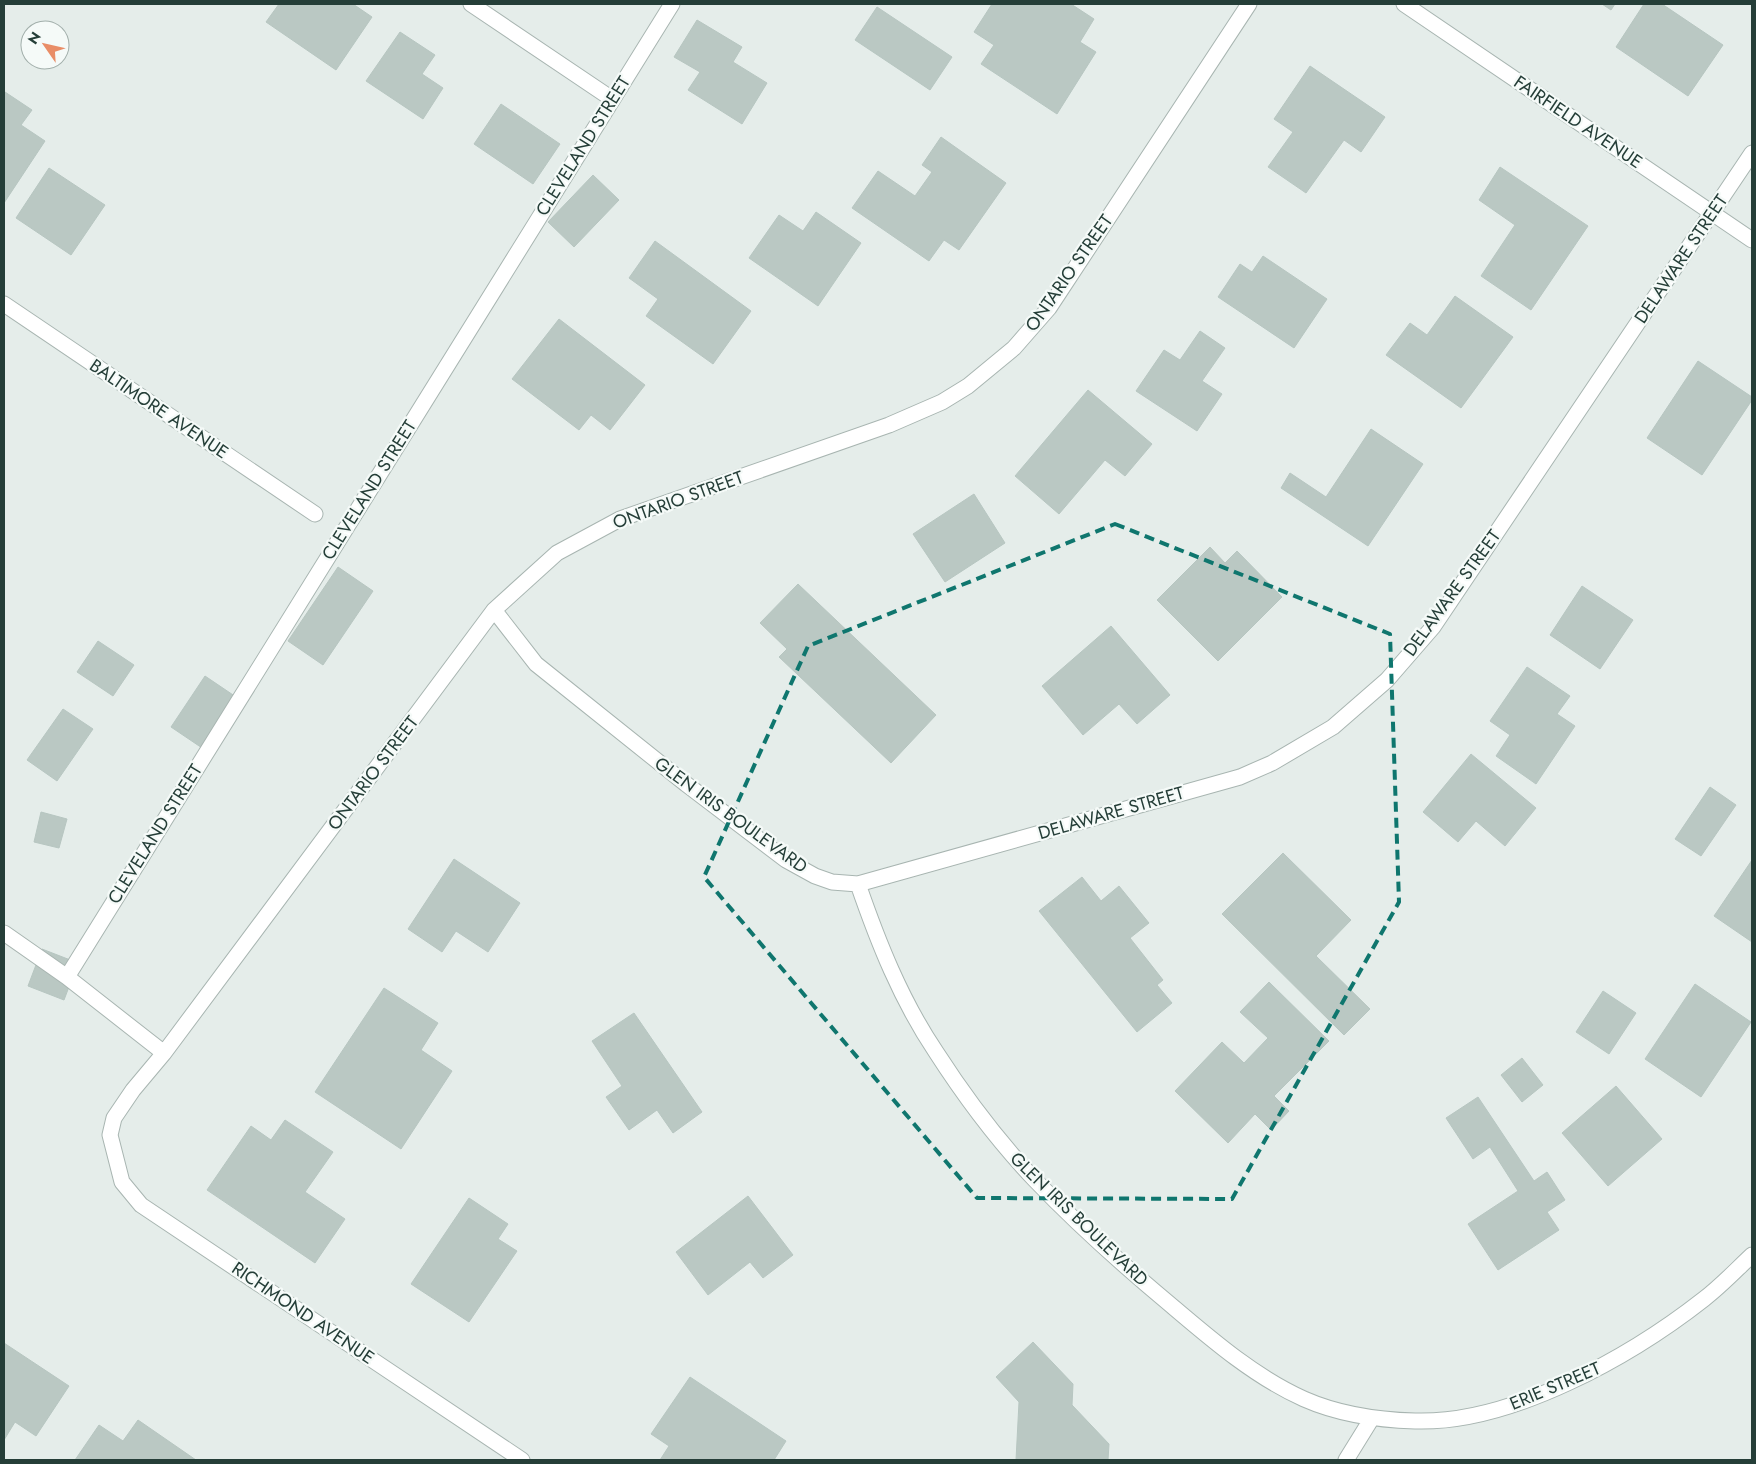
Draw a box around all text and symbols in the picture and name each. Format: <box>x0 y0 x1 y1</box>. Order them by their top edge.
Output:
north arrow <box>20 20 70 70</box>
text: N <box>23 28 46 48</box>
street label: FAIRFIELD AVENUE <box>1508 69 1648 175</box>
street label: CLEVELAND STREET <box>529 70 637 221</box>
street label: DELAWARE STREET <box>1628 189 1734 329</box>
street label: ONTARIO STREET <box>1019 209 1119 337</box>
street label: BALTIMORE AVENUE <box>84 353 234 465</box>
street label: CLEVELAND STREET <box>315 414 423 565</box>
street label: ONTARIO STREET <box>609 464 748 536</box>
street label: DELAWARE STREET <box>1397 524 1507 662</box>
street label: ONTARIO STREET <box>321 710 425 836</box>
street label: GLEN IRIS BOULEVARD <box>649 751 813 879</box>
street label: CLEVELAND STREET <box>101 758 209 909</box>
street label: DELAWARE STREET <box>1035 780 1188 846</box>
street label: GLEN IRIS BOULEVARD <box>1004 1146 1154 1292</box>
street label: RICHMOND AVENUE <box>226 1256 380 1370</box>
street label: ERIE STREET <box>1506 1355 1605 1417</box>

